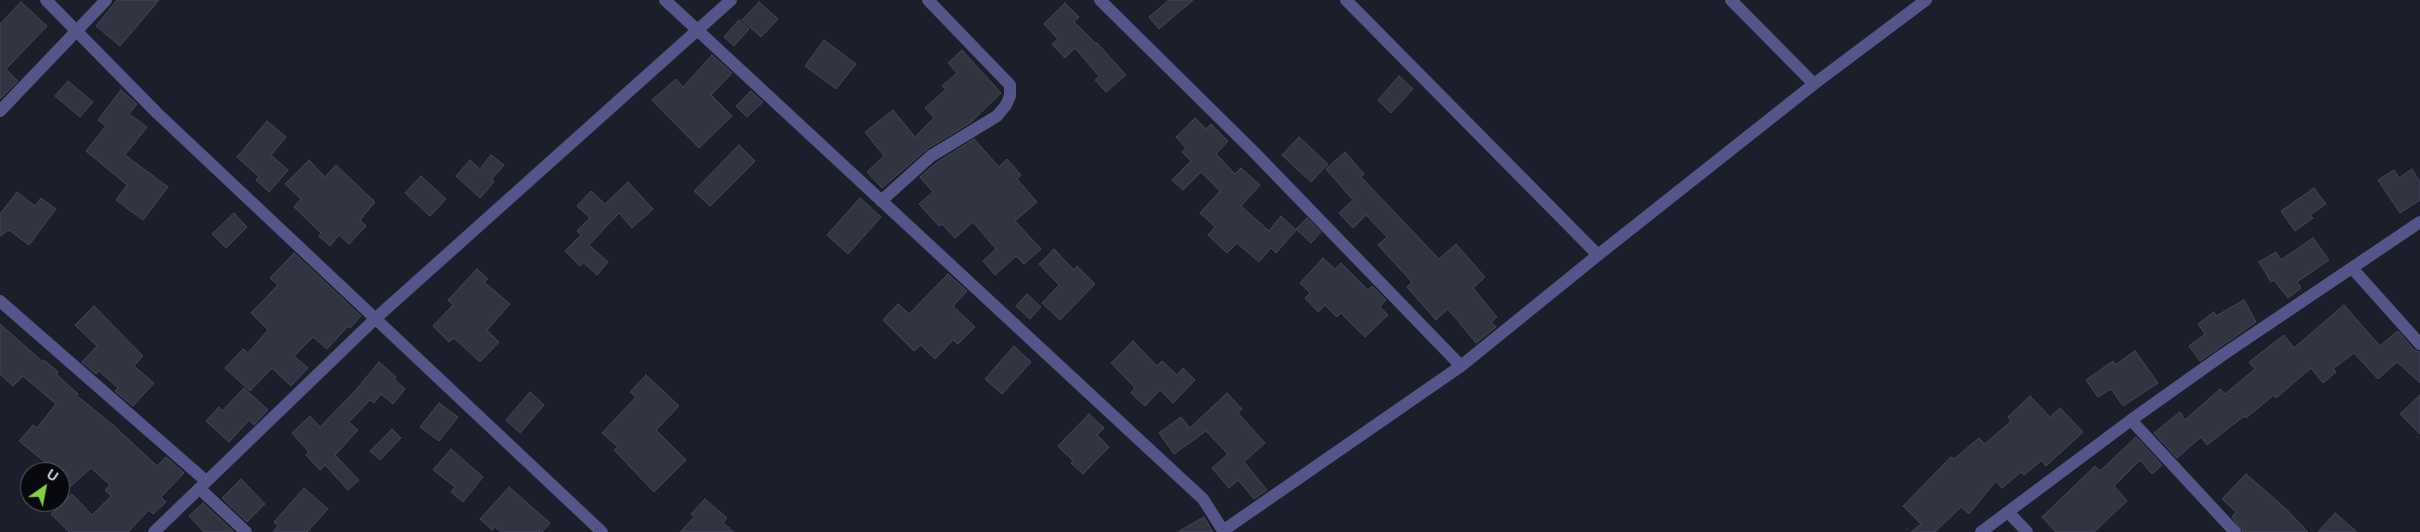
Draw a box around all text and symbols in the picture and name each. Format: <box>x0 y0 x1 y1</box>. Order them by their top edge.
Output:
north arrow <box>20 462 70 512</box>
text: U <box>43 465 62 486</box>

